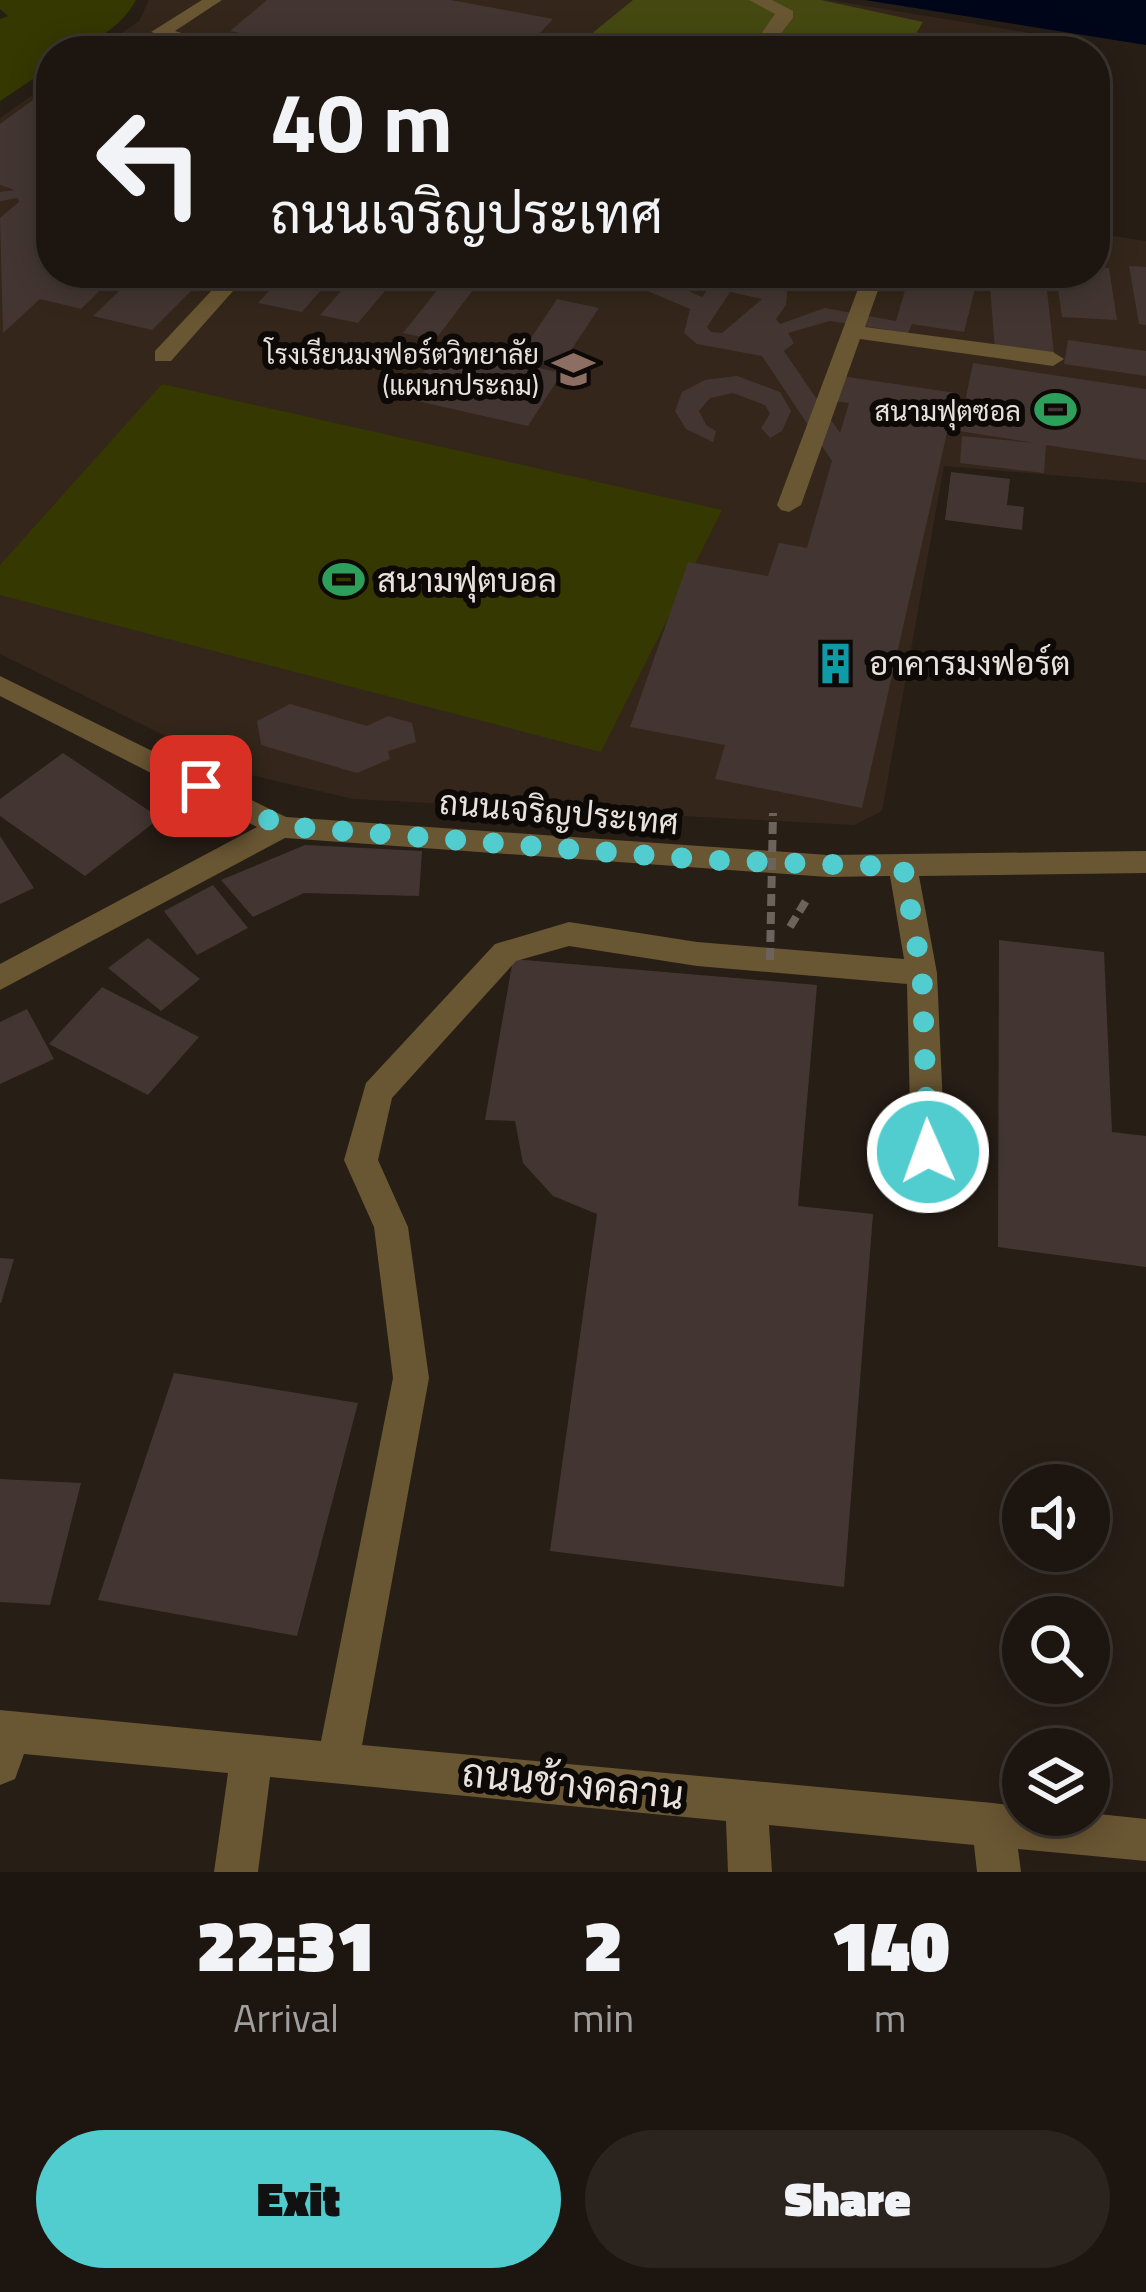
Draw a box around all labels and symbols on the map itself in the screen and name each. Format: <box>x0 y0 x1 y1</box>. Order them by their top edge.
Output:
place label: โรงเรียนมงฟอร์ตวิทยาลัย (แผนกประถม) <box>263 333 539 405</box>
school or university icon: โรงเรียนมงฟอร์ตวิทยาลัย (แผนกประถม) <box>550 346 596 392</box>
sports icon: สนามฟุตซอล <box>1032 387 1078 433</box>
place label: สนามฟุตซอล <box>874 390 1021 431</box>
place label: สนามฟุตบอล <box>377 555 557 605</box>
sports icon: สนามฟุตบอล <box>320 557 366 603</box>
place label: อาคารมงฟอร์ต <box>869 638 1071 688</box>
building icon: อาคารมงฟอร์ต <box>812 640 858 686</box>
pin <box>150 735 252 837</box>
street label: ถนนเจริญประเทศ <box>437 777 681 847</box>
position arrow <box>865 1089 991 1215</box>
street label: ถนนช้างคลาน <box>459 1742 687 1824</box>

